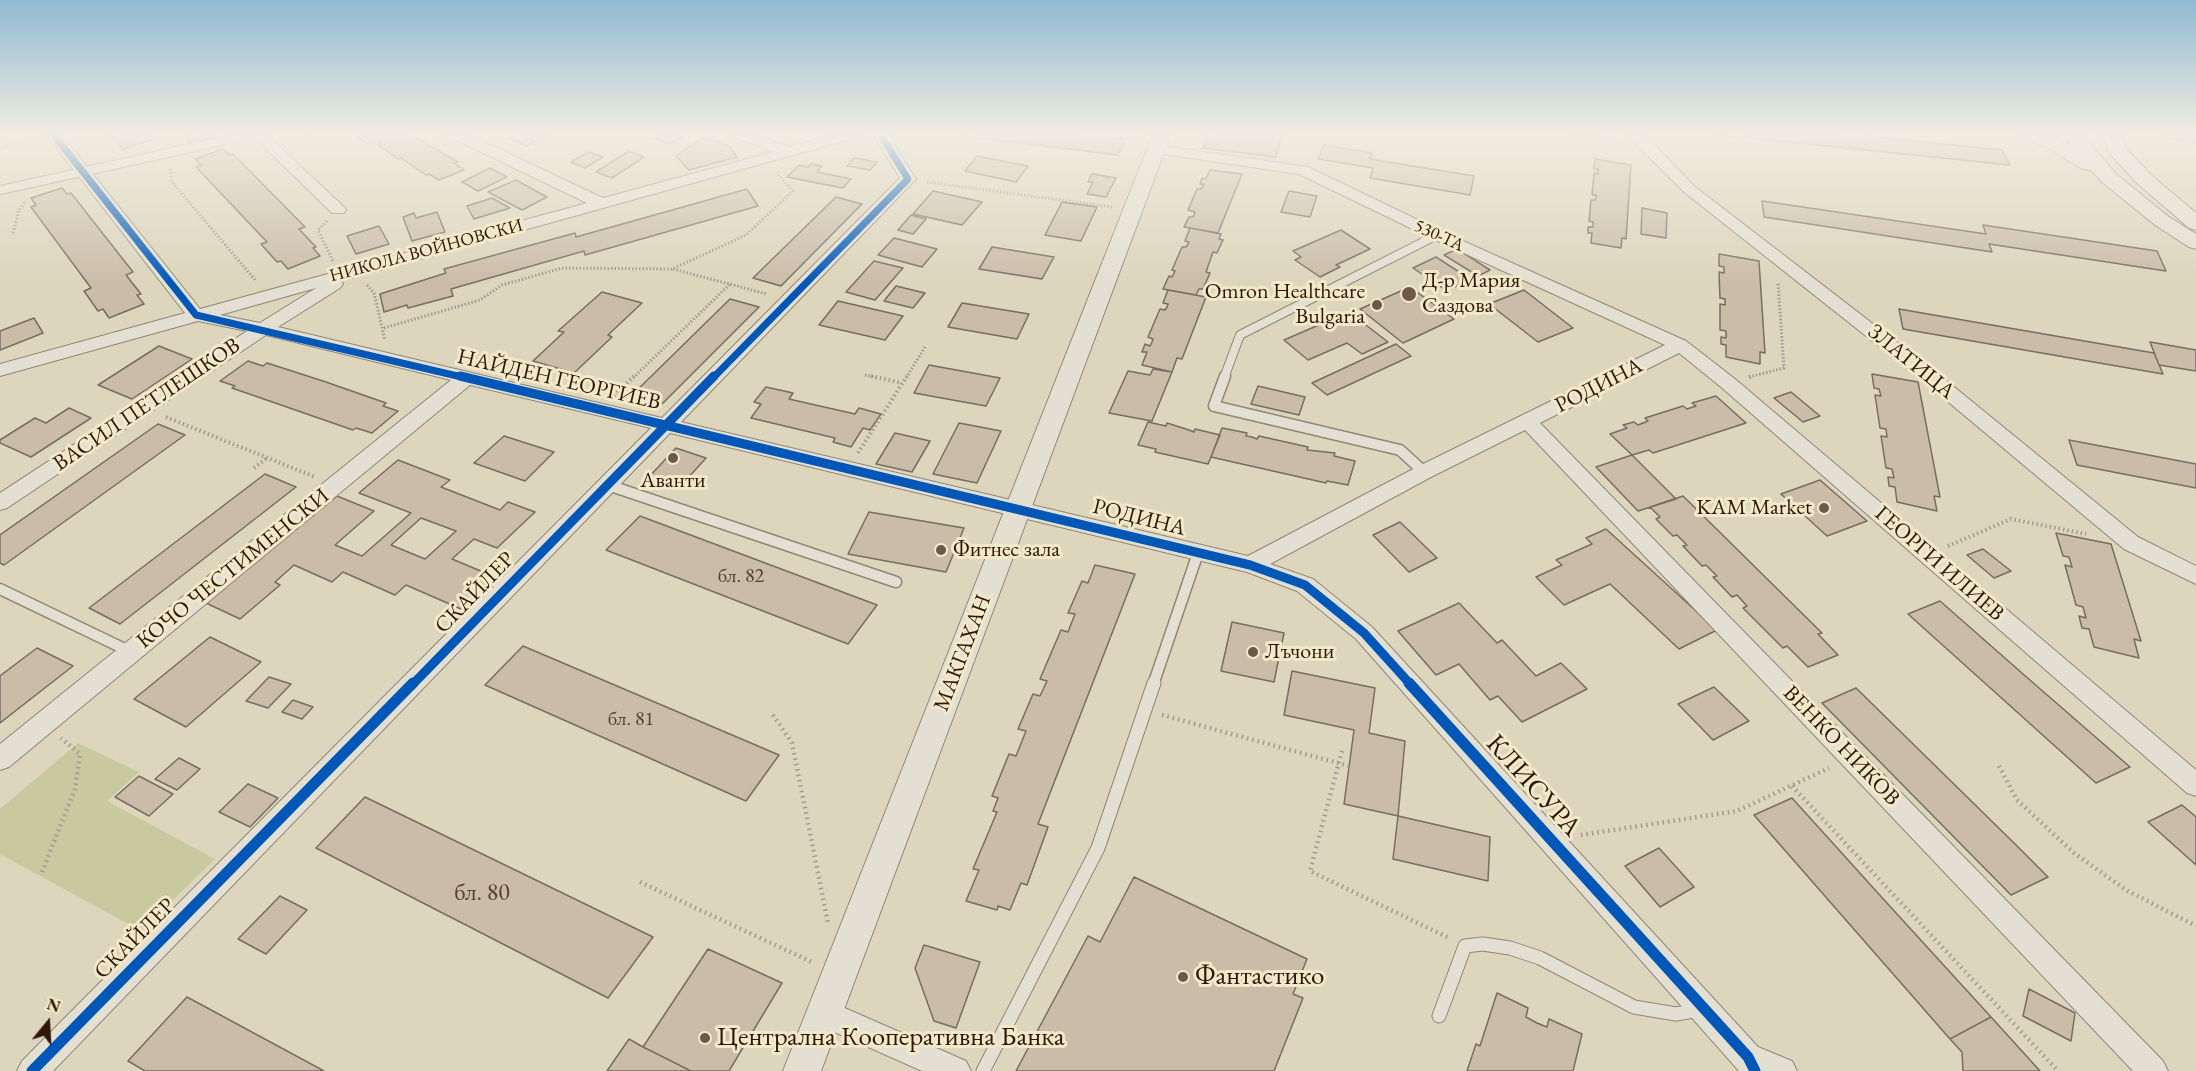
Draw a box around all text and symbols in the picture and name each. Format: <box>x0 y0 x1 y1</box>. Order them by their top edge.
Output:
street label: НИКОЛА ВОЙНОВСКИ <box>327 215 525 287</box>
street label: 530-ТА <box>1411 215 1467 257</box>
place label: Д-р Мария Саздова <box>1422 268 1520 320</box>
place label: Omron Healthcare Bulgaria <box>1205 279 1365 330</box>
marker: Д-р Мария Саздова <box>1400 285 1418 303</box>
marker: Omron Healthcare Bulgaria <box>1370 298 1384 312</box>
street label: ЗЛАТИЦА <box>1862 319 1960 405</box>
street label: ВАСИЛ ПЕТЛЕШКОВ <box>49 333 245 477</box>
street label: НАЙДЕН ГЕОРГИЕВ <box>455 344 663 416</box>
street label: РОДИНА <box>1551 353 1647 419</box>
marker: Аванти <box>666 451 680 465</box>
place label: Аванти <box>640 468 706 494</box>
street label: КОЧО ЧЕСТИМЕНСКИ <box>132 483 334 655</box>
street label: РОДИНА <box>1090 494 1188 542</box>
place label: KAM Market <box>1696 495 1812 521</box>
marker: KAM Market <box>1817 501 1831 515</box>
street label: ГЕОРГИ ИЛИЕВ <box>1869 501 2009 627</box>
place label: Фитнес зала <box>953 537 1060 563</box>
marker: Фитнес зала <box>934 543 948 557</box>
street label: СКАЙЛЕР <box>430 547 520 639</box>
house number: бл. 82 <box>718 565 764 589</box>
street label: МАКГАХАН <box>929 591 997 715</box>
place label: Лъчони <box>1265 639 1334 665</box>
marker: Лъчони <box>1246 645 1260 659</box>
street label: ВЕНКО НИКОВ <box>1777 680 1905 812</box>
house number: бл. 81 <box>608 708 654 732</box>
street label: КЛИСУРА <box>1479 728 1587 844</box>
house number: бл. 80 <box>454 879 510 907</box>
street label: СКАЙЛЕР <box>89 893 181 985</box>
place label: Фантастико <box>1195 961 1324 993</box>
marker: Фантастико <box>1176 970 1190 984</box>
north arrow <box>18 993 78 1053</box>
text: N <box>44 993 63 1017</box>
place label: Централна Кооперативна Банка <box>717 1022 1064 1054</box>
marker: Централна Кооперативна Банка <box>698 1031 712 1045</box>

